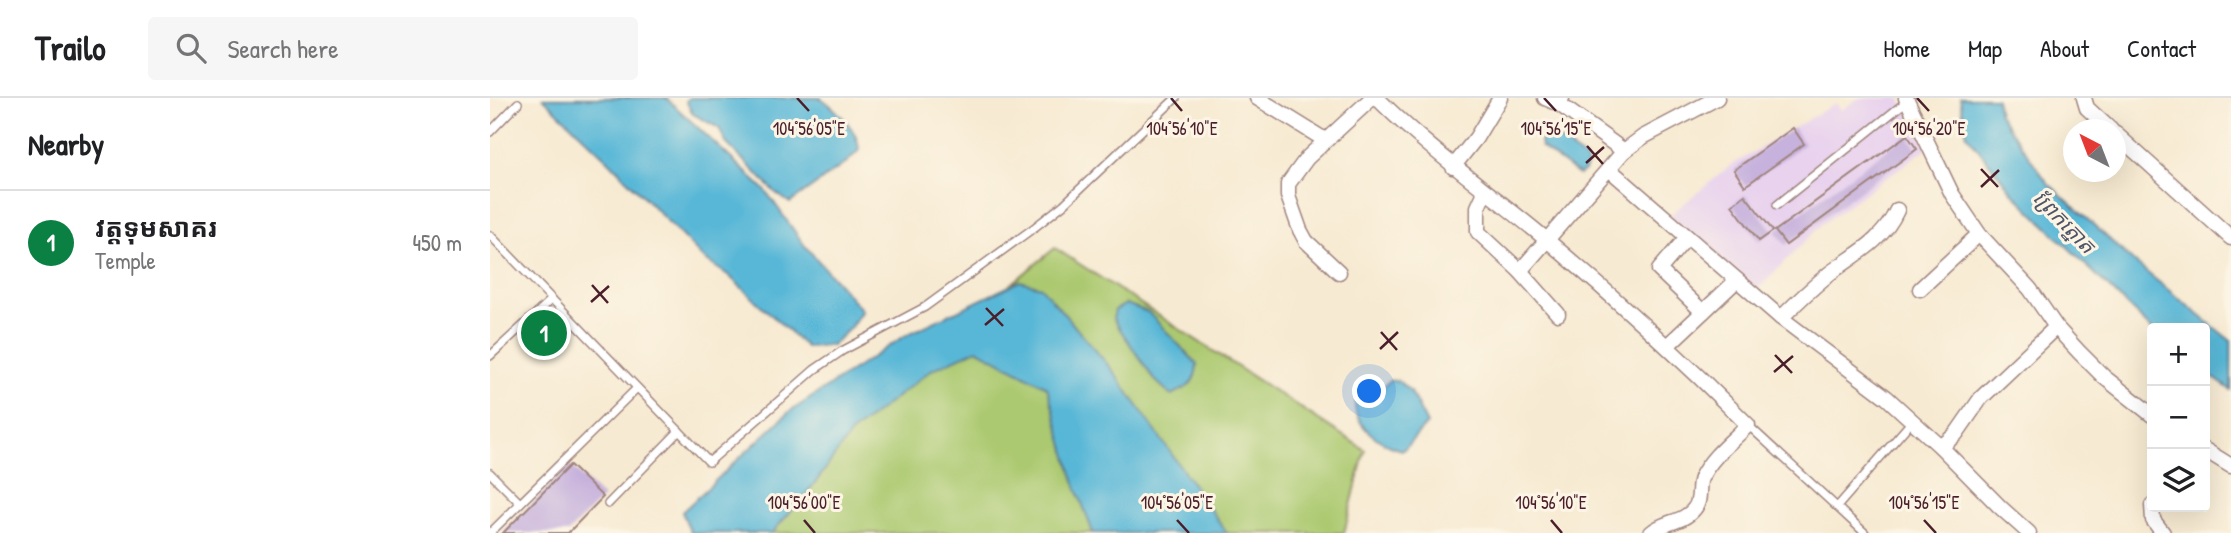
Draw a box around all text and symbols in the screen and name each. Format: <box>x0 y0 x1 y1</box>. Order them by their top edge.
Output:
search box <box>148 17 638 80</box>
text: Trailo <box>35 26 106 70</box>
icon: search <box>172 29 210 67</box>
text: Search here <box>228 31 339 66</box>
text: Home <box>1883 32 1930 64</box>
text: Map <box>1968 32 2002 64</box>
text: About <box>2040 32 2089 64</box>
text: Contact <box>2127 32 2196 64</box>
text: 104°56'05"E <box>773 116 845 141</box>
text: 104°56'10"E <box>1146 116 1218 141</box>
text: 104°56'15"E <box>1521 116 1591 141</box>
text: 104°56'20"E <box>1892 116 1966 141</box>
north arrow <box>2063 119 2126 182</box>
text: Nearby <box>28 124 104 164</box>
water label: ព្រែកត្នោត <box>2027 184 2103 261</box>
text: វត្តទុមសាគរ <box>95 210 217 245</box>
text: 1 <box>47 227 55 258</box>
text: 450 m <box>412 227 462 258</box>
text: Temple <box>95 245 156 276</box>
pin: 1 <box>521 307 567 359</box>
map controls <box>2147 323 2210 512</box>
button: + <box>2147 323 2210 386</box>
your location <box>1352 374 1386 408</box>
button: − <box>2147 386 2210 449</box>
button: layers <box>2147 449 2210 512</box>
text: 104°56'00"E <box>768 490 840 515</box>
text: 104°56'05"E <box>1141 490 1213 515</box>
text: 104°56'10"E <box>1515 490 1587 515</box>
text: 104°56'15"E <box>1889 490 1959 515</box>

